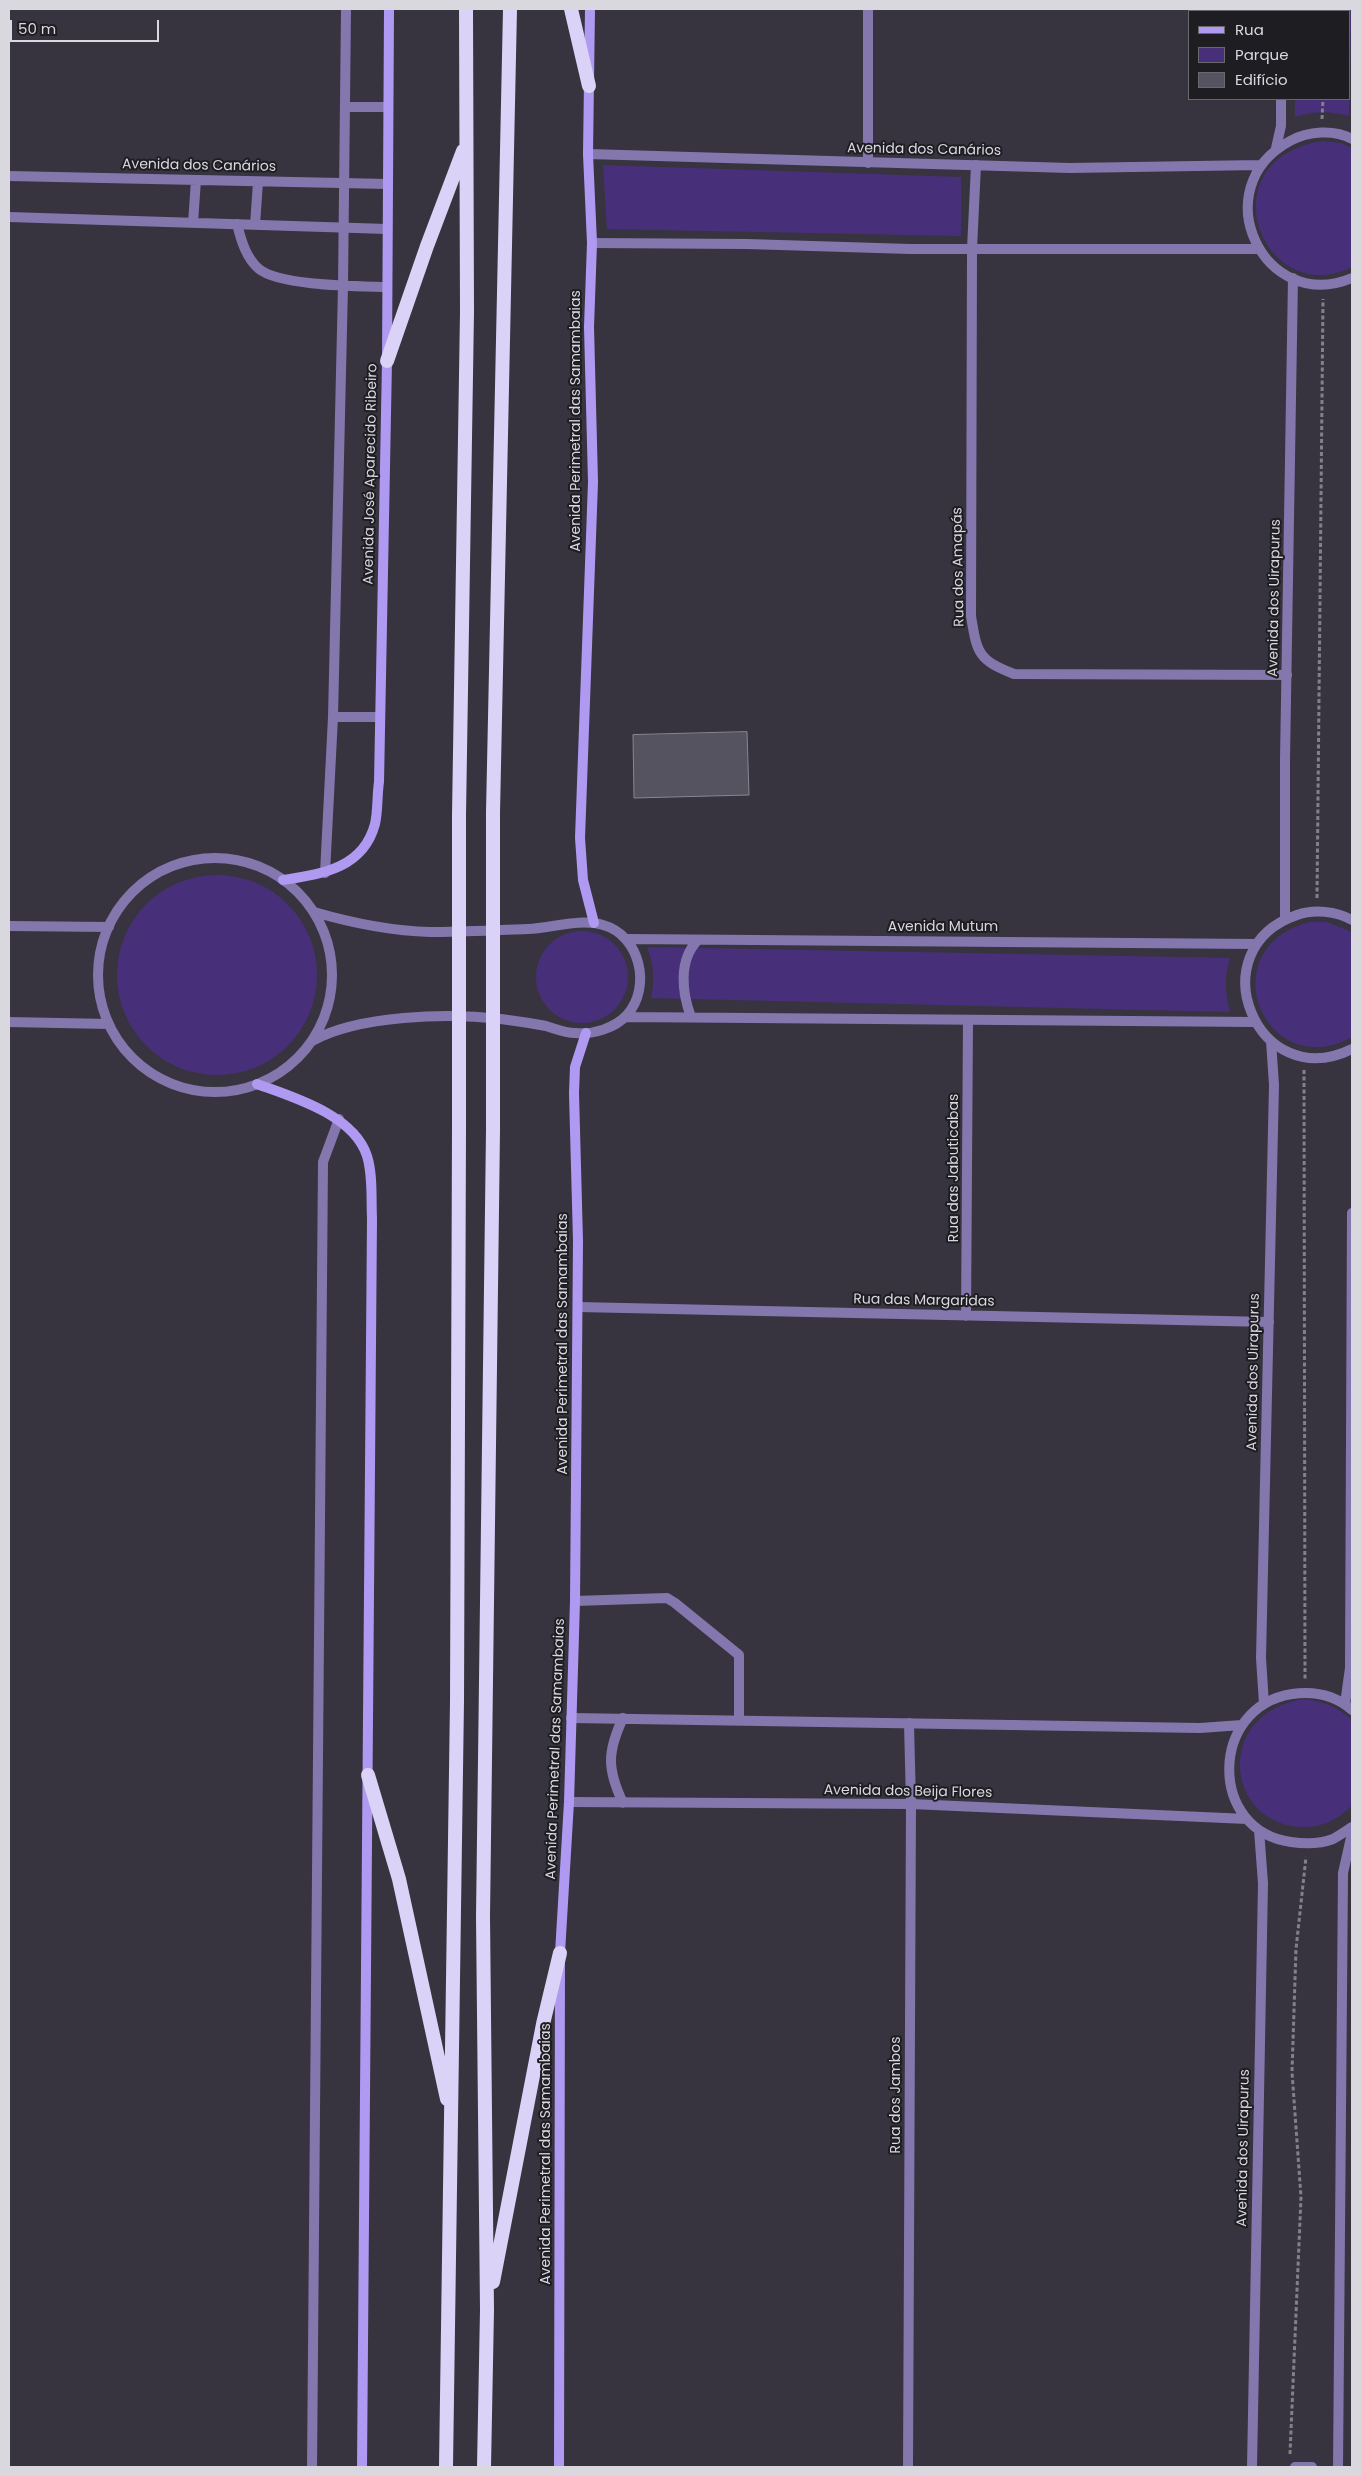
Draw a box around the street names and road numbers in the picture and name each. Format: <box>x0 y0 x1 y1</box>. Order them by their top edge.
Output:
street label: Avenida dos Canários <box>847 140 1001 160</box>
street label: Avenida dos Canários <box>122 156 276 176</box>
street label: Avenida Perimetral das Samambaias <box>568 290 584 552</box>
street label: Avenida José Aparecido Ribeiro <box>361 363 381 585</box>
street label: Rua dos Amapás <box>950 507 968 627</box>
street label: Avenida dos Uirapurus <box>1265 519 1285 677</box>
street label: Avenida Mutum <box>888 919 998 935</box>
street label: Rua das Jabuticabas <box>946 1094 962 1242</box>
street label: Avenida Perimetral das Samambaias <box>555 1213 571 1475</box>
street label: Rua das Margaridas <box>853 1291 995 1311</box>
street label: Avenida dos Uirapurus <box>1244 1293 1264 1451</box>
street label: Avenida Perimetral das Samambaias <box>543 1618 569 1880</box>
street label: Avenida dos Beija Flores <box>824 1782 992 1802</box>
street label: Avenida Perimetral das Samambaias <box>538 2023 554 2285</box>
street label: Rua dos Jambos <box>888 2036 904 2154</box>
street label: Avenida dos Uirapurus <box>1234 2069 1254 2227</box>

